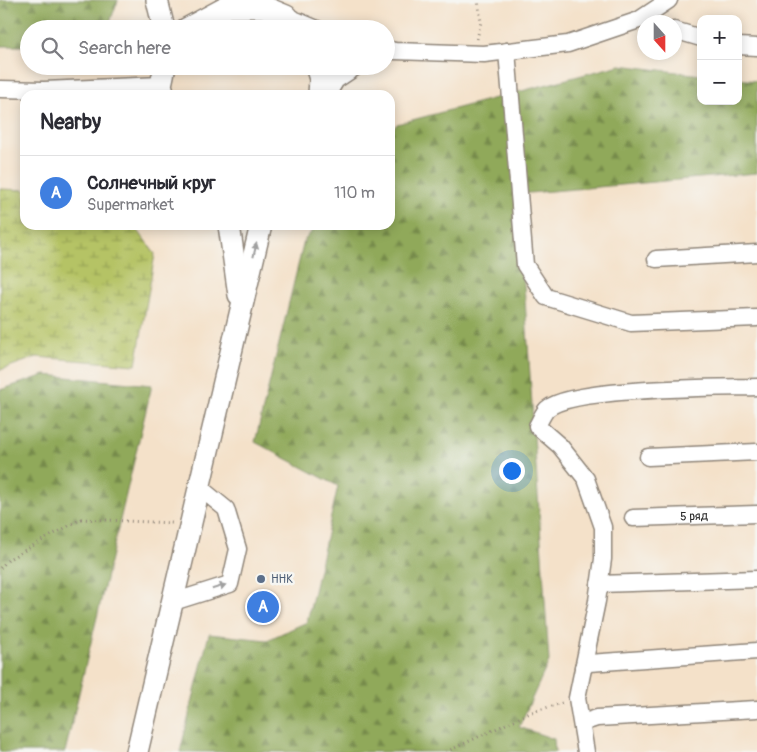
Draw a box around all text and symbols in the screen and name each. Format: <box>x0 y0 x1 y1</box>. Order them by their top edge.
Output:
north arrow <box>637 15 682 60</box>
map controls <box>697 15 742 105</box>
button: + <box>697 15 742 60</box>
search box <box>20 20 395 75</box>
icon: search <box>38 34 66 62</box>
text: Search here <box>78 36 171 60</box>
button: − <box>697 60 742 105</box>
text: Nearby <box>40 109 101 136</box>
text: Солнечный круг <box>87 171 216 195</box>
text: A <box>51 183 61 203</box>
text: 110 m <box>334 183 375 203</box>
text: Supermarket <box>87 195 174 215</box>
one-way arrow <box>251 243 259 258</box>
your location <box>499 458 525 484</box>
street label: 5 ряд <box>680 509 709 524</box>
place label: ННК <box>271 572 293 587</box>
marker: ННК <box>255 573 267 585</box>
one-way arrow <box>212 583 227 591</box>
pin: A <box>247 588 279 626</box>

